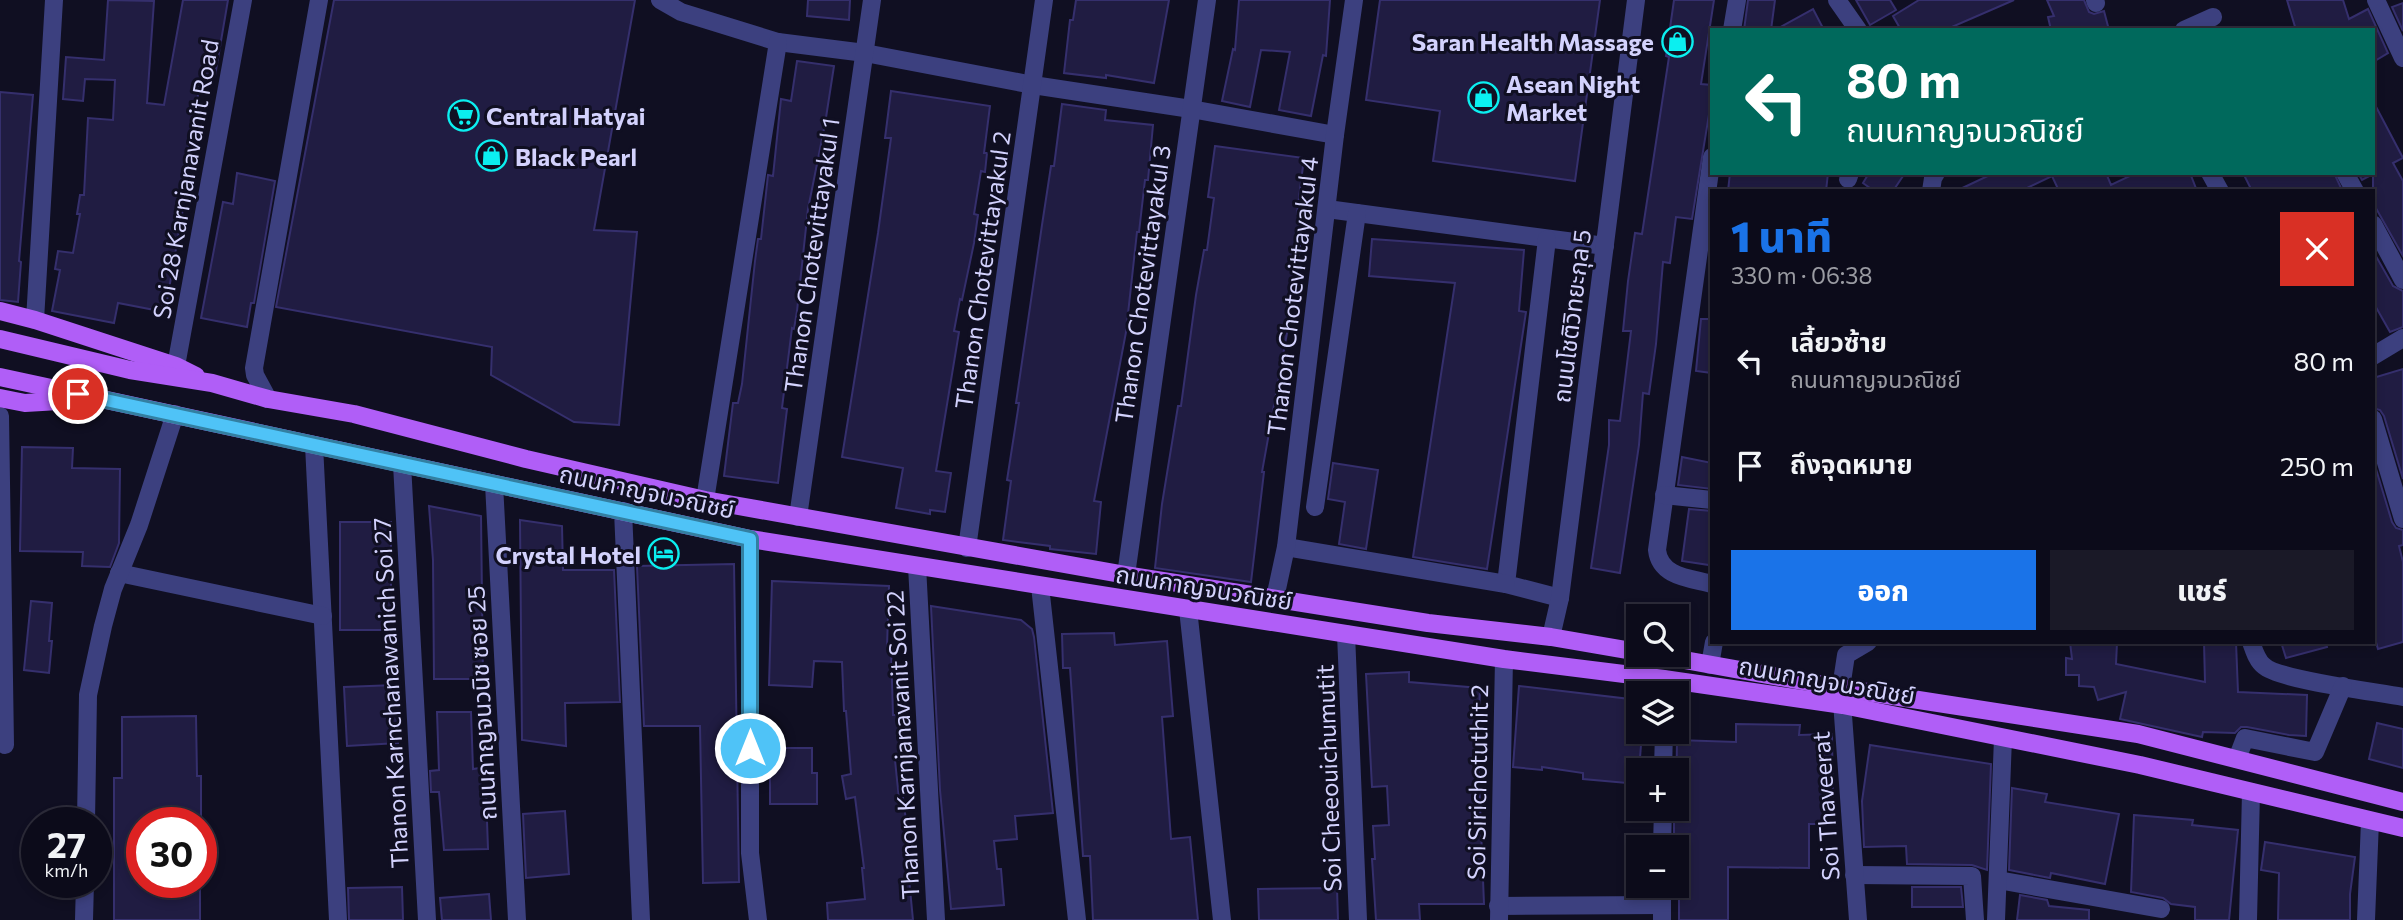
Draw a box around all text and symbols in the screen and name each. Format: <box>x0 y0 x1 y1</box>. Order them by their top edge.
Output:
shop icon: Saran Health Massage <box>1660 24 1694 58</box>
place label: Saran Health Massage <box>1412 27 1654 56</box>
street label: Soi 28 Karnjanavanit Road <box>146 37 224 321</box>
text: 80 m <box>1846 48 1961 108</box>
icon: left <box>1731 56 1822 147</box>
place label: Asean Night Market <box>1506 69 1640 126</box>
shop icon: Asean Night Market <box>1466 80 1500 114</box>
supermarket icon: Central Hatyai <box>446 98 480 132</box>
place label: Central Hatyai <box>486 101 646 130</box>
text: ถนนกาญจนวณิชย์ <box>1846 109 2084 149</box>
street label: Thanon Chotevittayakul 1 <box>777 116 845 394</box>
street label: Thanon Chotevittayakul 2 <box>948 129 1016 411</box>
shop icon: Black Pearl <box>475 139 509 173</box>
place label: Black Pearl <box>515 142 637 171</box>
street label: Thanon Chotevittayakul 3 <box>1108 143 1176 425</box>
street label: Thanon Chotevittayakul 4 <box>1260 155 1324 437</box>
text: 1 นาที <box>1731 209 1832 261</box>
button: close <box>2280 212 2354 286</box>
street label: ถนนโชติวิทยะกุล 5 <box>1546 228 1598 405</box>
text: 330 m · 06:38 <box>1731 261 1872 289</box>
text: เลี้ยวซ้าย <box>1790 326 1887 357</box>
icon: left <box>1731 342 1769 380</box>
text: 80 m <box>2294 345 2354 376</box>
pin <box>48 364 108 424</box>
text: ถนนกาญจนวณิชย์ <box>1790 365 1961 393</box>
icon: arrive <box>59 375 97 413</box>
icon: arrive <box>1731 447 1769 485</box>
text: ถึงจุดหมาย <box>1790 448 1913 479</box>
text: 250 m <box>2280 450 2354 481</box>
street label: ถนนกาญจนวณิชย์ <box>557 458 737 524</box>
street label: Thanon Karnchanawanich Soi 27 <box>366 517 414 869</box>
hotel icon: Crystal Hotel <box>647 537 681 571</box>
place label: Crystal Hotel <box>495 540 641 569</box>
button: ออก <box>1731 550 2036 630</box>
button: แชร์ <box>2050 550 2354 630</box>
street label: ถนนกาญจนวณิชย์ <box>1114 559 1295 615</box>
street label: ถนนกาญจนวนิช ซอย 25 <box>460 585 502 821</box>
street label: Thanon Karnjanavanit Soi 22 <box>879 590 925 900</box>
map controls <box>1626 604 1689 898</box>
button: search <box>1626 604 1689 667</box>
street label: ถนนกาญจนวณิชย์ <box>1737 650 1918 710</box>
street label: Soi Cheeouichumutit <box>1310 663 1346 892</box>
button: layers <box>1626 681 1689 744</box>
street label: Soi Sirichotuthit 2 <box>1461 684 1493 880</box>
position arrow <box>713 711 787 785</box>
street label: Soi Thaveerat <box>1805 730 1845 882</box>
button: + <box>1626 758 1689 821</box>
speed limit sign: 30 <box>126 807 217 898</box>
text: 27 <box>47 822 86 865</box>
button: − <box>1626 835 1689 898</box>
text: km/h <box>45 859 88 881</box>

